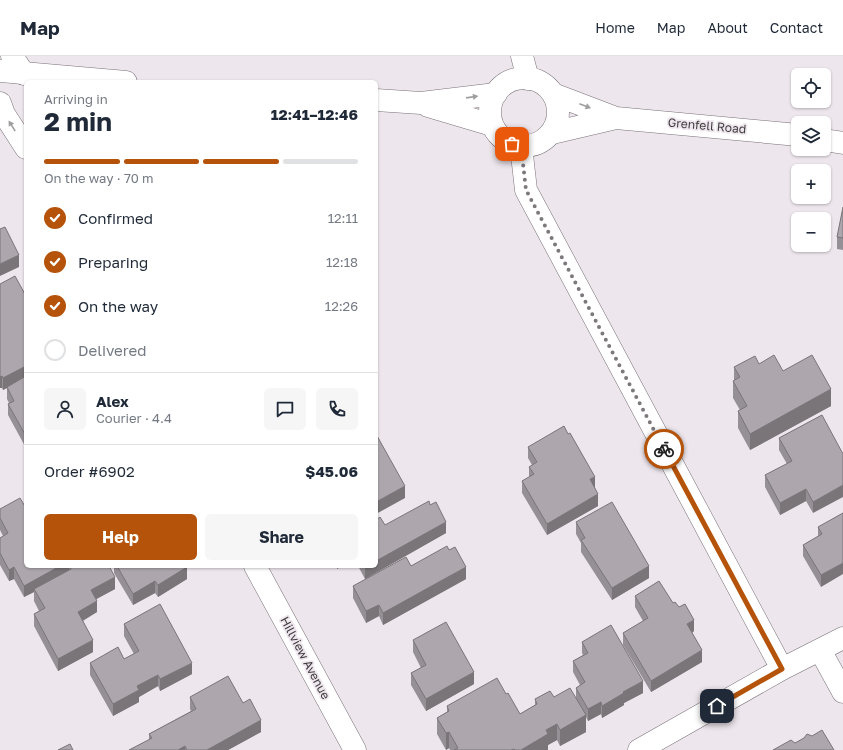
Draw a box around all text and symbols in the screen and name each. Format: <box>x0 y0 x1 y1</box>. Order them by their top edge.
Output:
text: Map <box>20 16 60 39</box>
text: Home <box>595 19 635 36</box>
text: Map <box>657 19 685 36</box>
text: About <box>707 19 748 36</box>
text: Contact <box>770 19 823 36</box>
map controls <box>791 68 831 252</box>
button: locate <box>791 68 831 108</box>
text: Arriving in <box>44 91 108 107</box>
one-way arrow <box>466 94 478 100</box>
one-way arrow <box>579 103 591 109</box>
text: 12:41–12:46 <box>271 105 358 123</box>
text: 2 min <box>44 106 112 137</box>
street label: Grenfell Road <box>667 115 747 136</box>
button: layers <box>791 116 831 156</box>
one-way arrow <box>8 121 16 131</box>
pin <box>495 127 529 161</box>
icon: bag <box>501 133 523 155</box>
button: + <box>791 164 831 204</box>
text: On the way · 70 m <box>44 170 154 186</box>
icon: check <box>44 207 66 229</box>
text: Confirmed <box>78 209 153 227</box>
text: 12:11 <box>328 210 358 226</box>
button: − <box>791 212 831 252</box>
icon: check <box>44 251 66 273</box>
text: Preparing <box>78 253 148 271</box>
text: 12:18 <box>326 254 358 270</box>
icon: check <box>44 295 66 317</box>
text: On the way <box>78 297 158 315</box>
text: 12:26 <box>325 298 358 314</box>
text: Delivered <box>78 341 146 359</box>
button: person <box>44 388 86 430</box>
button: chat <box>264 388 306 430</box>
button: phone <box>316 388 358 430</box>
text: Alex <box>96 392 129 410</box>
text: Courier · 4.4 <box>96 410 172 426</box>
courier <box>644 429 684 469</box>
icon: bike <box>653 438 675 460</box>
text: Order #6902 <box>44 462 135 480</box>
text: $45.06 <box>305 462 358 480</box>
button: Help <box>44 514 197 560</box>
button: Share <box>205 514 358 560</box>
street label: Hillview Avenue <box>277 614 334 702</box>
pin <box>700 689 734 723</box>
icon: home <box>706 695 728 717</box>

